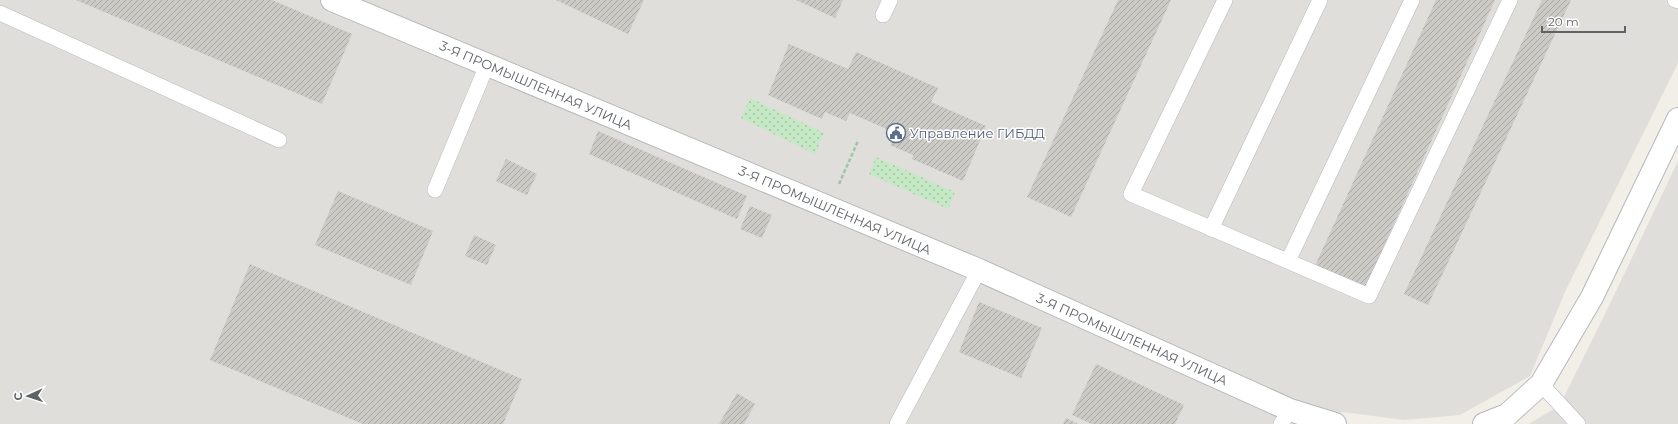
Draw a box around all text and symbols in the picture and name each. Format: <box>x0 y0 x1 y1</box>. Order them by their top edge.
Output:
scale bar <box>1542 8 1625 34</box>
text: 20 m <box>1548 14 1579 29</box>
street label: 3-Я ПРОМЫШЛЕННАЯ УЛИЦА <box>437 37 635 133</box>
public building icon: Управление ГИБДД <box>885 122 907 144</box>
place label: Управление ГИБДД <box>910 125 1045 141</box>
street label: 3-Я ПРОМЫШЛЕННАЯ УЛИЦА <box>736 162 934 258</box>
street label: 3-Я ПРОМЫШЛЕННАЯ УЛИЦА <box>1034 289 1230 389</box>
north arrow <box>8 376 48 416</box>
text: С <box>11 392 25 401</box>

